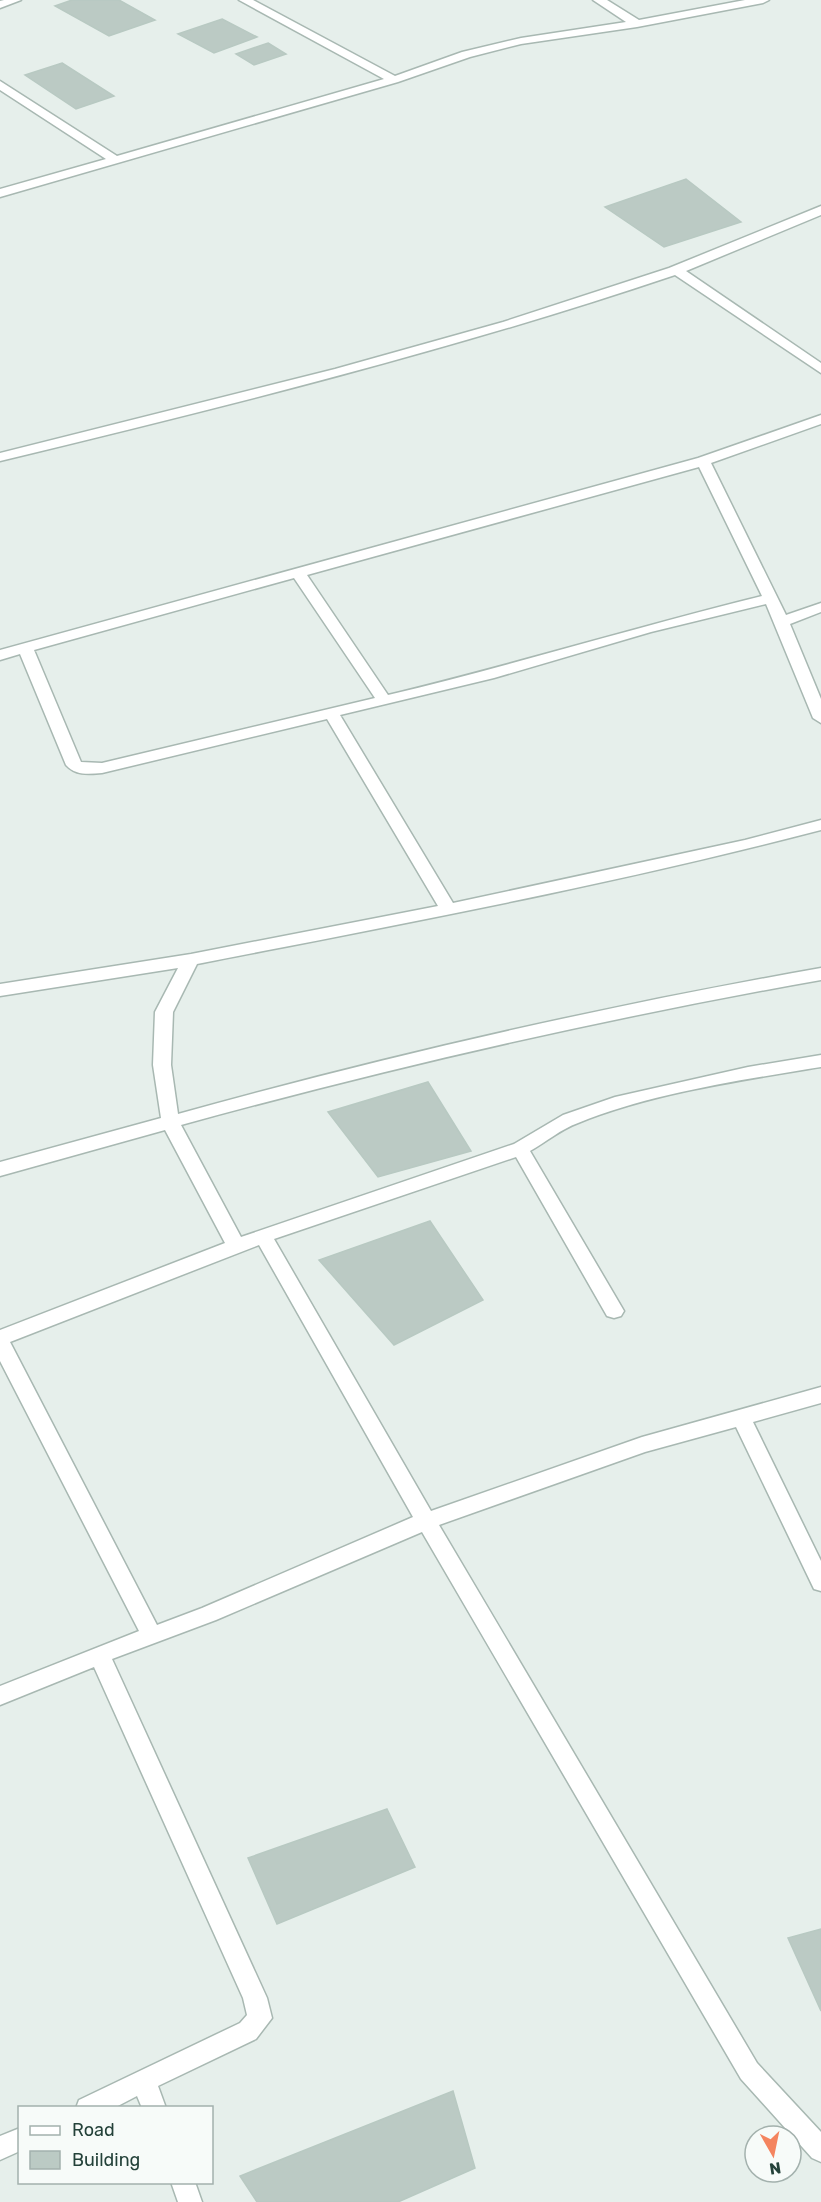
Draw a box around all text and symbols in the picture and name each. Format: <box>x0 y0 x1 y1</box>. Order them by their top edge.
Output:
legend <box>18 2106 213 2184</box>
text: Road <box>72 2119 115 2141</box>
north arrow <box>743 2124 803 2184</box>
text: Building <box>72 2149 140 2171</box>
text: N <box>768 2158 782 2179</box>

